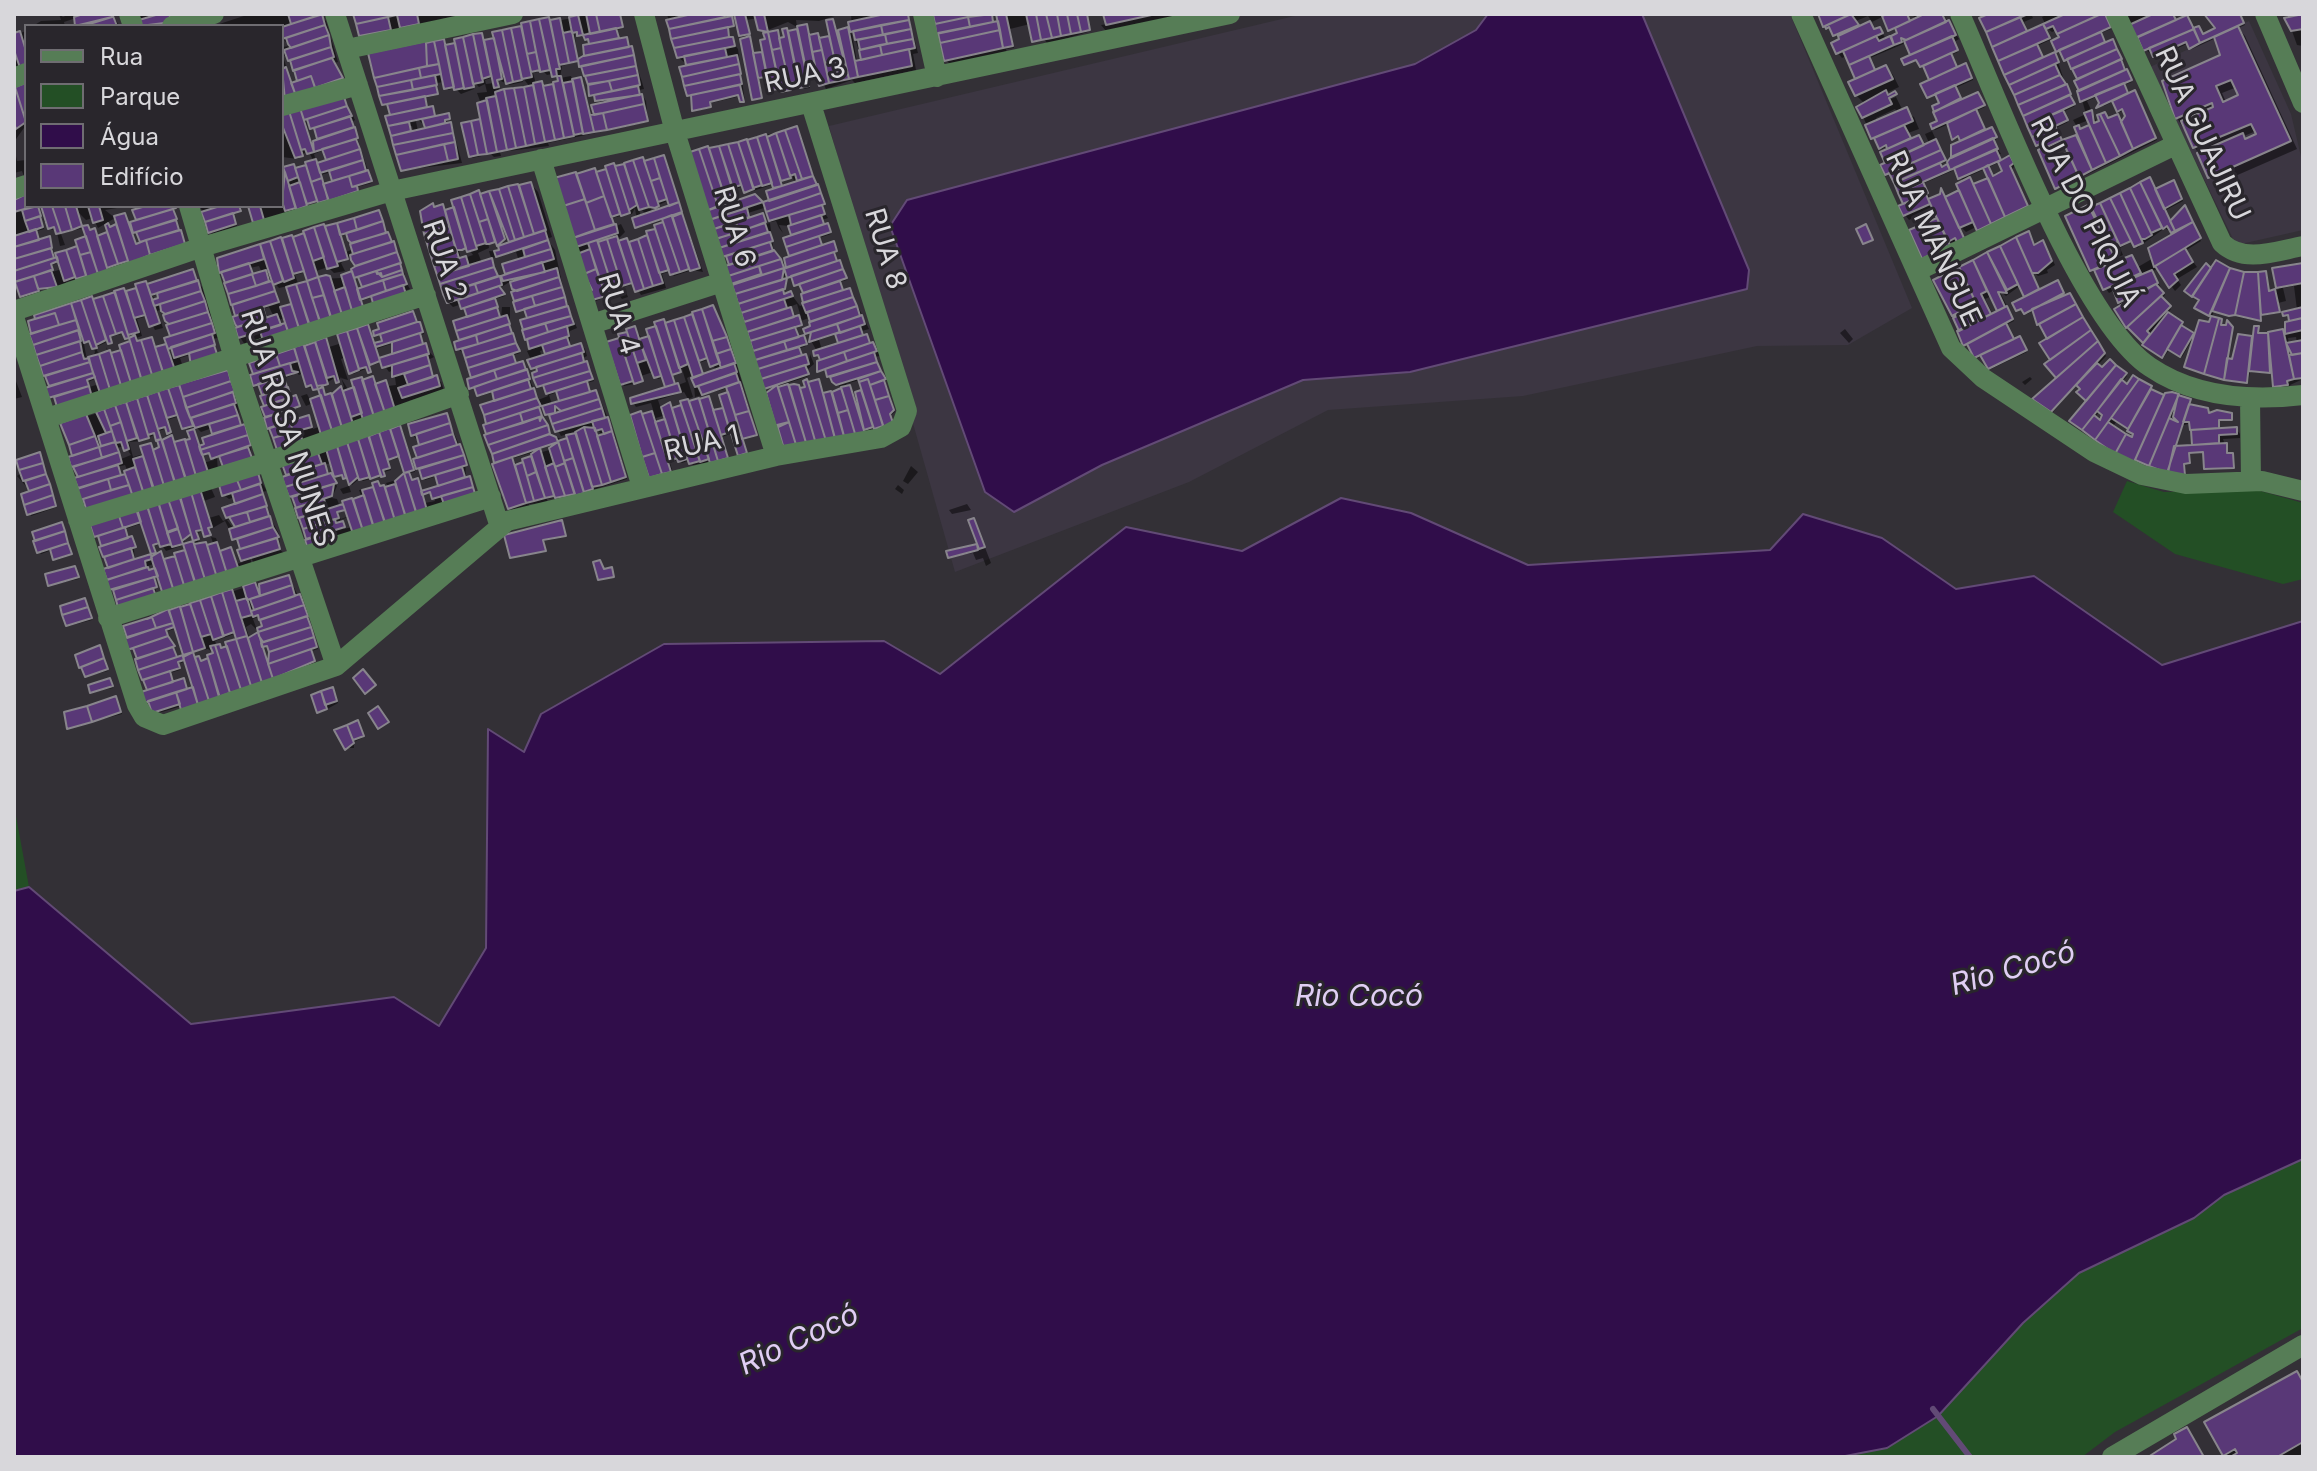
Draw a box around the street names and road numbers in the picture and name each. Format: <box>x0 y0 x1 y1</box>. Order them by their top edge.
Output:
street label: RUA GUAJIRU <box>2147 42 2257 226</box>
street label: RUA 3 <box>761 51 849 101</box>
street label: RUA DO PIQUIÁ <box>2022 111 2148 313</box>
street label: RUA MANGUE <box>1878 146 1988 332</box>
street label: RUA 6 <box>706 182 762 272</box>
street label: RUA 8 <box>857 204 913 294</box>
street label: RUA 2 <box>415 215 473 305</box>
street label: RUA 4 <box>590 269 646 359</box>
street label: RUA ROSA NUNES <box>233 305 341 551</box>
street label: RUA 1 <box>661 419 743 469</box>

